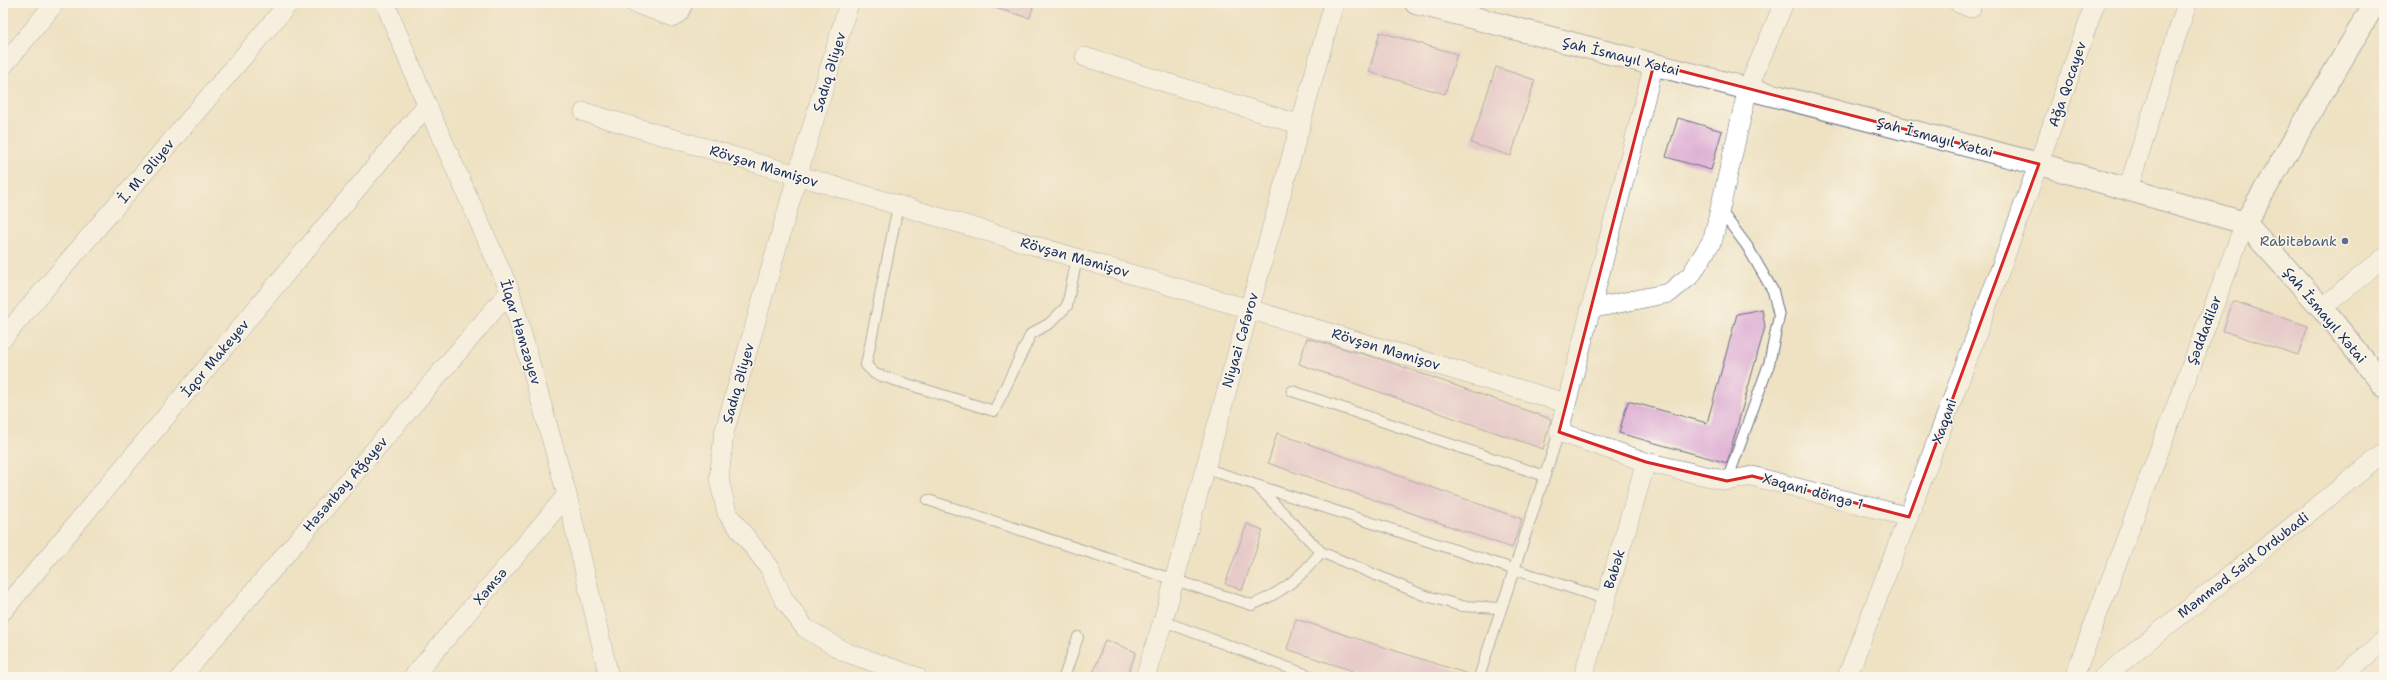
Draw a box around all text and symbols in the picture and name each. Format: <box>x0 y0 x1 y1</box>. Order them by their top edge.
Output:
street label: Sadıq Əliyev <box>808 30 850 114</box>
street label: Şah İsmayıl Xətai <box>1561 33 1681 79</box>
street label: Ağa Qocayev <box>2044 39 2090 129</box>
street label: Şah İsmayıl Xətai <box>1875 113 1995 161</box>
street label: İ. M. Əliyev <box>114 135 178 207</box>
street label: Rövşən Məmişov <box>708 141 821 191</box>
place label: Rabitəbank <box>2260 232 2337 250</box>
street label: Rövşən Məmişov <box>1018 233 1132 281</box>
marker: Rabitəbank <box>2340 236 2350 246</box>
street label: Şah İsmayıl Xətai <box>2280 263 2370 367</box>
street label: İlqar Həmzəyev <box>496 277 546 387</box>
street label: Niyazi Cəfərov <box>1218 290 1262 390</box>
street label: Şəddadilər <box>2183 292 2226 367</box>
street label: İqor Makeyev <box>177 315 253 400</box>
street label: Rövşən Məmişov <box>1330 324 1443 374</box>
street label: Sadıq Əliyev <box>718 341 758 425</box>
street label: Xaqani <box>1928 396 1960 446</box>
street label: Həsənbəy Ağayev <box>299 432 391 535</box>
street label: Xəqani döngə 1 <box>1761 469 1865 513</box>
street label: Məmməd Səid Ordubadi <box>2174 508 2312 622</box>
street label: Babək <box>1599 547 1629 591</box>
street label: Xəmsə <box>469 564 511 608</box>

